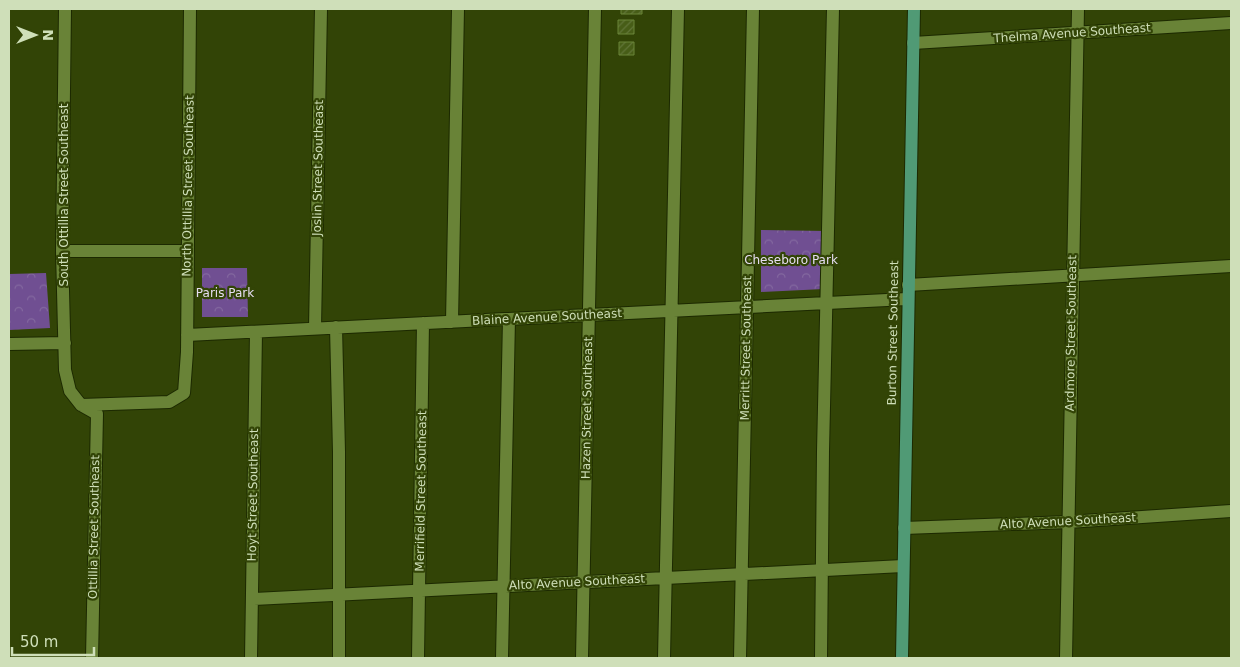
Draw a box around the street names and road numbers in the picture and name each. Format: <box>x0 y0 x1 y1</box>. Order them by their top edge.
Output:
street label: Thelma Avenue Southeast <box>992 21 1151 46</box>
street label: North Ottillia Street Southeast <box>179 95 197 277</box>
street label: Joslin Street Southeast <box>310 100 326 237</box>
street label: South Ottillia Street Southeast <box>57 103 71 286</box>
street label: Ardmore Street Southeast <box>1063 254 1079 411</box>
street label: Burton Street Southeast <box>885 260 901 406</box>
street label: Merritt Street Southeast <box>738 275 754 421</box>
street label: Blaine Avenue Southeast <box>472 306 623 328</box>
street label: Hazen Street Southeast <box>579 336 595 479</box>
street label: Merrifield Street Southeast <box>413 410 429 572</box>
street label: Hoyt Street Southeast <box>245 428 261 562</box>
street label: Ottillia Street Southeast <box>86 454 102 599</box>
street label: Alto Avenue Southeast <box>1000 510 1137 532</box>
street label: Alto Avenue Southeast <box>509 571 646 593</box>

